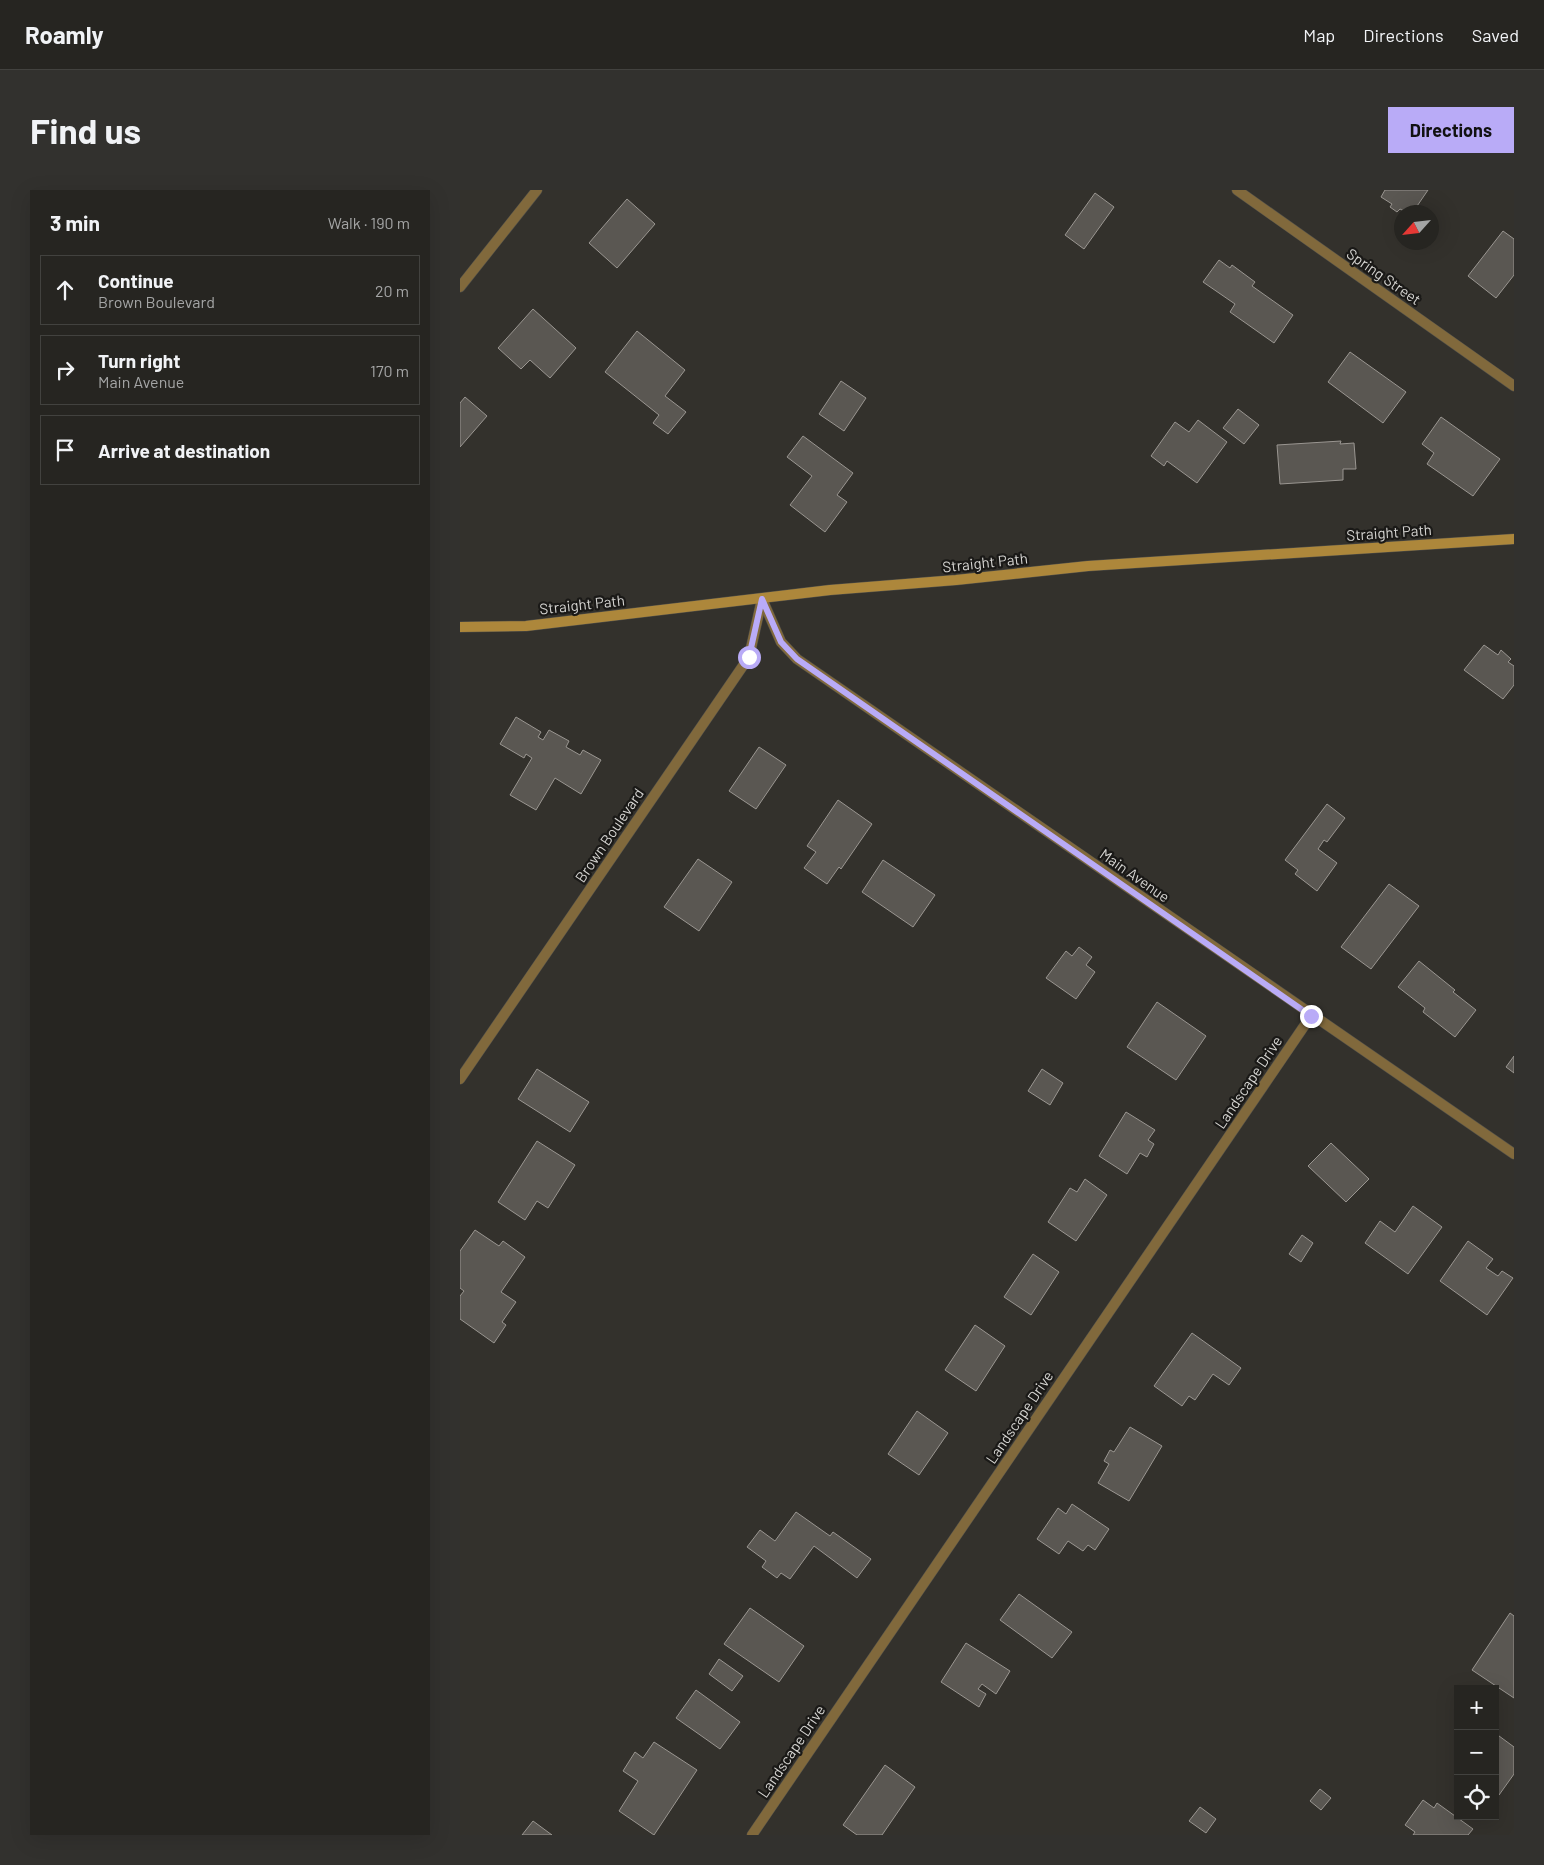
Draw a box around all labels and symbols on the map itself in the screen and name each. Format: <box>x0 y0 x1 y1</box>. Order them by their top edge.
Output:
north arrow <box>1394 205 1439 250</box>
street label: Spring Street <box>1343 244 1425 308</box>
street label: Straight Path <box>1346 520 1432 544</box>
street label: Straight Path <box>941 549 1029 575</box>
street label: Straight Path <box>538 591 626 617</box>
route start <box>738 646 761 669</box>
street label: Brown Boulevard <box>571 785 647 885</box>
street label: Main Avenue <box>1097 844 1173 906</box>
route end <box>1300 1005 1323 1028</box>
street label: Landscape Drive <box>1210 1032 1286 1132</box>
street label: Landscape Drive <box>981 1367 1057 1467</box>
street label: Landscape Drive <box>753 1701 829 1801</box>

